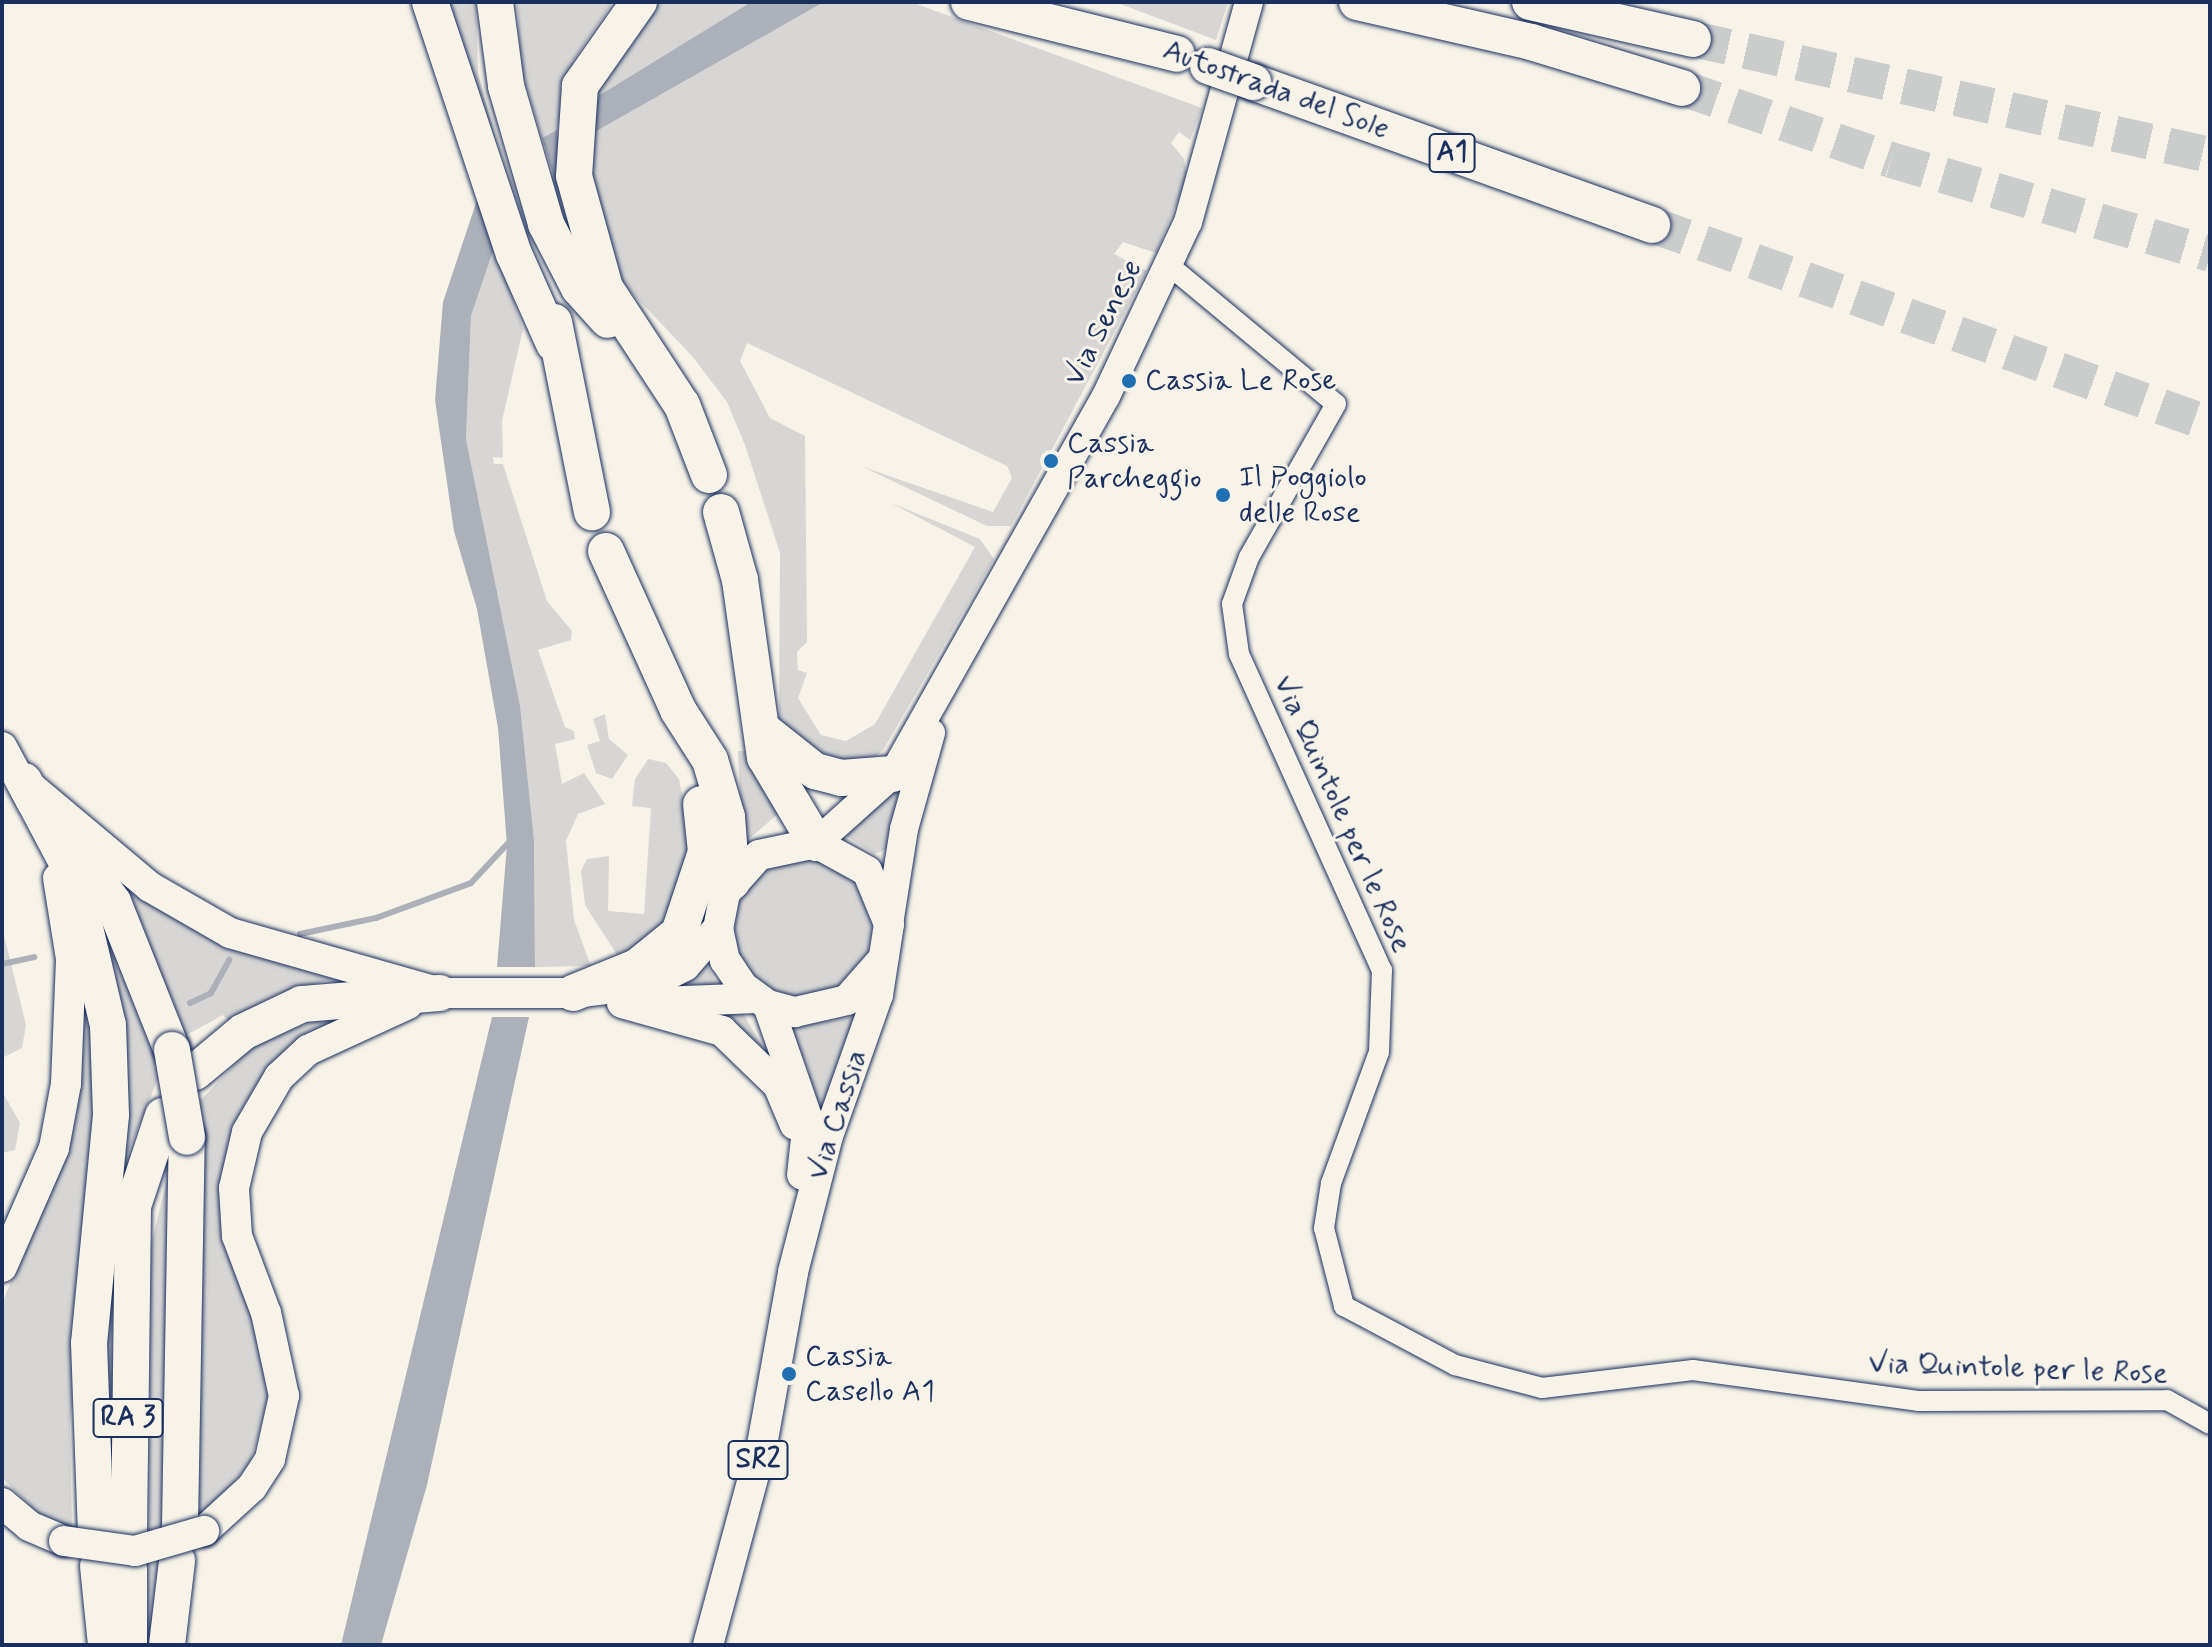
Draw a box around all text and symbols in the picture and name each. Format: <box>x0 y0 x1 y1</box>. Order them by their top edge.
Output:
street label: Autostrada del Sole <box>1157 32 1395 148</box>
road number: A1 <box>1428 129 1476 177</box>
street label: Via Senese <box>1057 254 1151 392</box>
place label: Cassia Le Rose <box>1145 363 1339 399</box>
marker: Cassia Le Rose <box>1120 372 1138 390</box>
place label: Cassia Parcheggio <box>1067 426 1202 496</box>
marker: Cassia Parcheggio <box>1042 452 1060 470</box>
place label: Il Poggiolo delle Rose <box>1239 460 1365 530</box>
marker: Il Poggiolo delle Rose <box>1214 486 1232 504</box>
street label: Via Quintole per le Rose <box>1265 670 1419 958</box>
street label: Via Cassia <box>800 1045 876 1185</box>
place label: Cassia Casello A1 <box>805 1339 935 1410</box>
street label: Via Quintole per le Rose <box>1868 1346 2168 1392</box>
marker: Cassia Casello A1 <box>780 1365 798 1383</box>
road number: RA 3 <box>92 1394 164 1442</box>
road number: SR2 <box>726 1436 790 1484</box>

